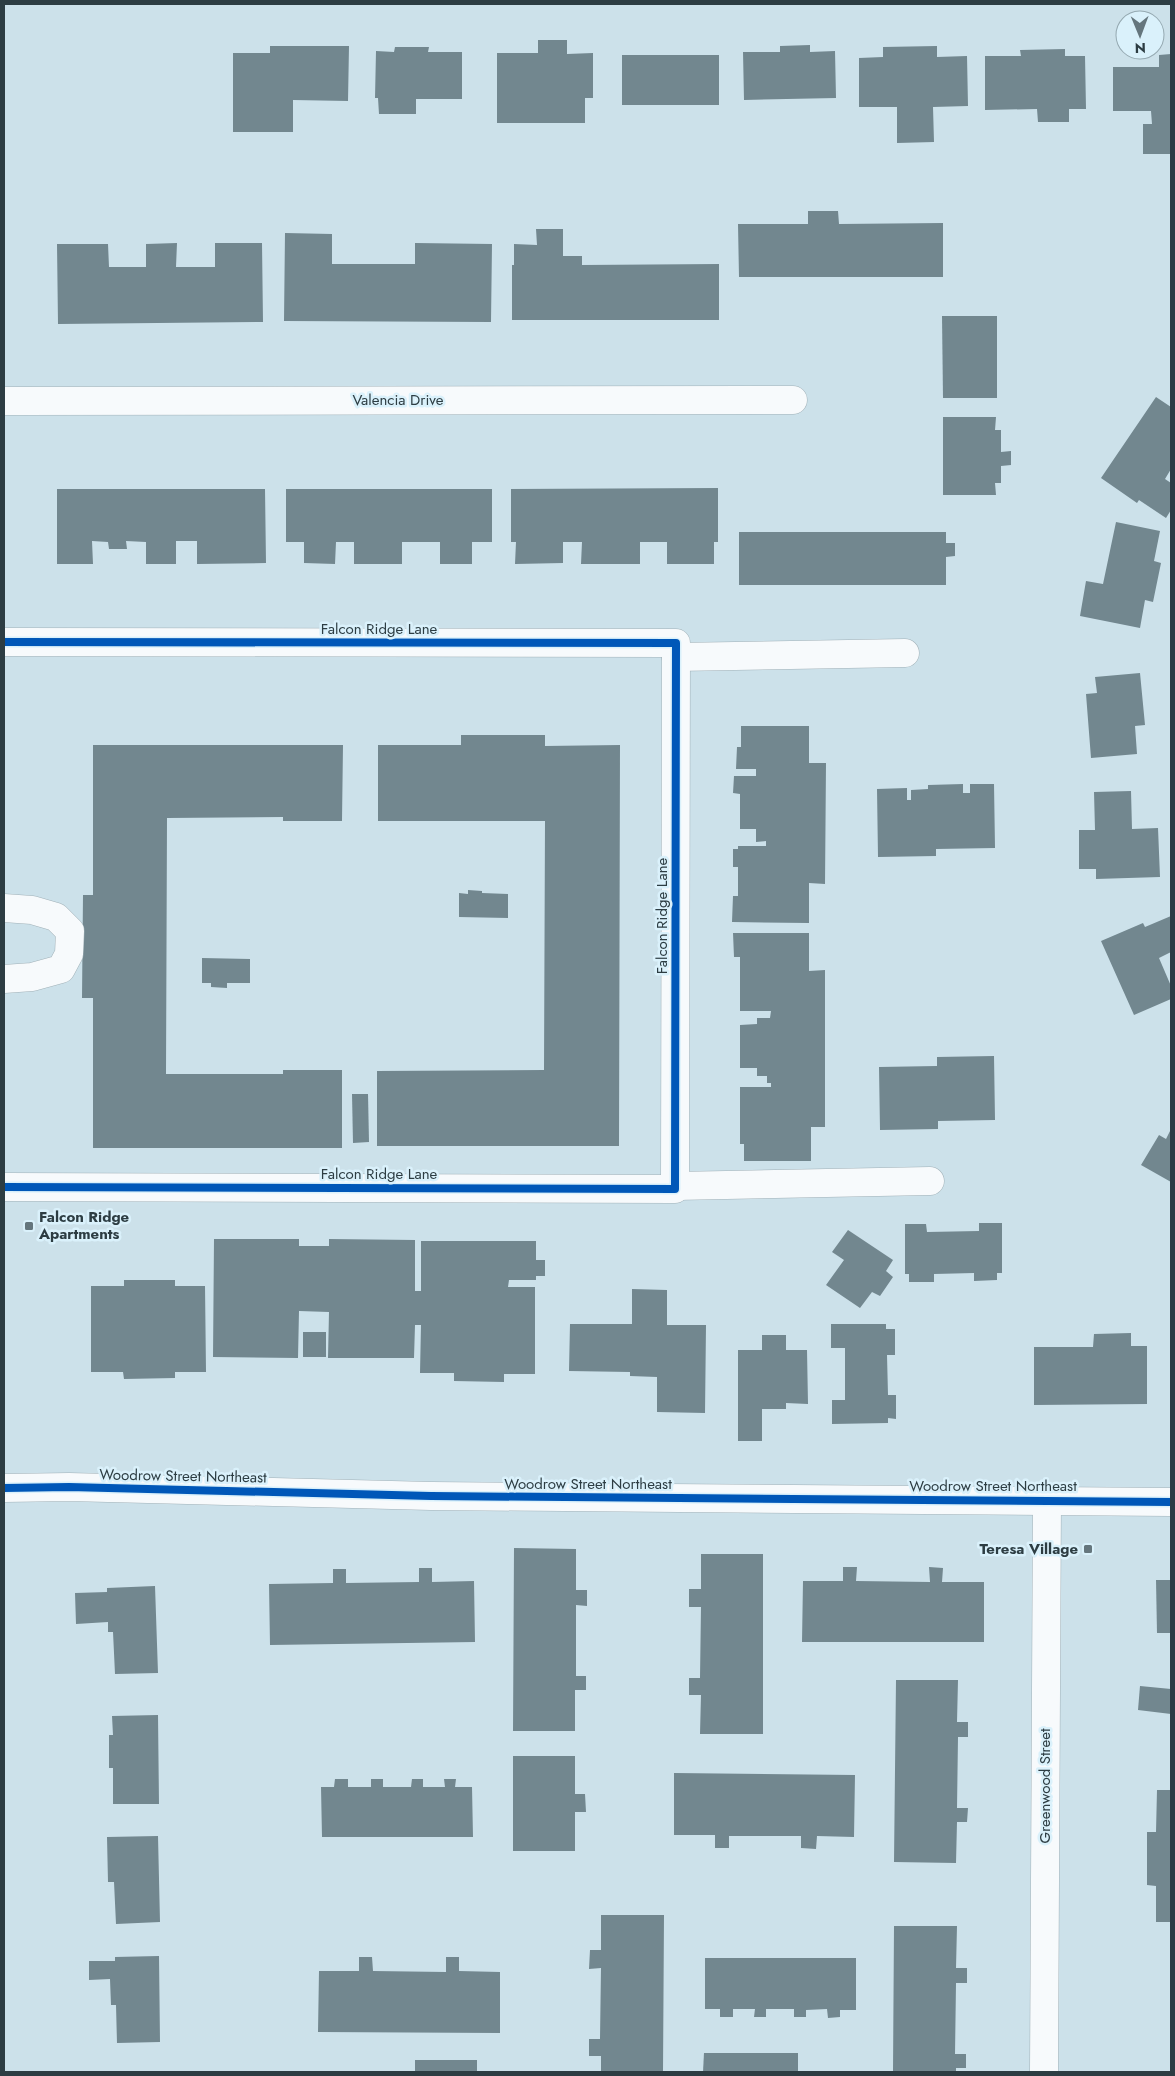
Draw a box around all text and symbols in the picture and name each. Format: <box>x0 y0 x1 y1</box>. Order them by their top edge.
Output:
north arrow <box>1115 10 1165 60</box>
text: N <box>1134 38 1146 58</box>
street label: Valencia Drive <box>353 389 444 411</box>
street label: Falcon Ridge Lane <box>321 618 438 640</box>
street label: Falcon Ridge Lane <box>651 857 673 974</box>
street label: Falcon Ridge Lane <box>321 1163 438 1185</box>
place label: Falcon Ridge Apartments <box>38 1206 130 1245</box>
marker: Falcon Ridge Apartments <box>23 1220 35 1232</box>
street label: Woodrow Street Northeast <box>99 1464 267 1488</box>
street label: Woodrow Street Northeast <box>504 1473 672 1495</box>
street label: Woodrow Street Northeast <box>909 1475 1077 1497</box>
place label: Teresa Village <box>979 1538 1078 1560</box>
marker: Teresa Village <box>1082 1543 1094 1555</box>
street label: Greenwood Street <box>1034 1728 1056 1844</box>

